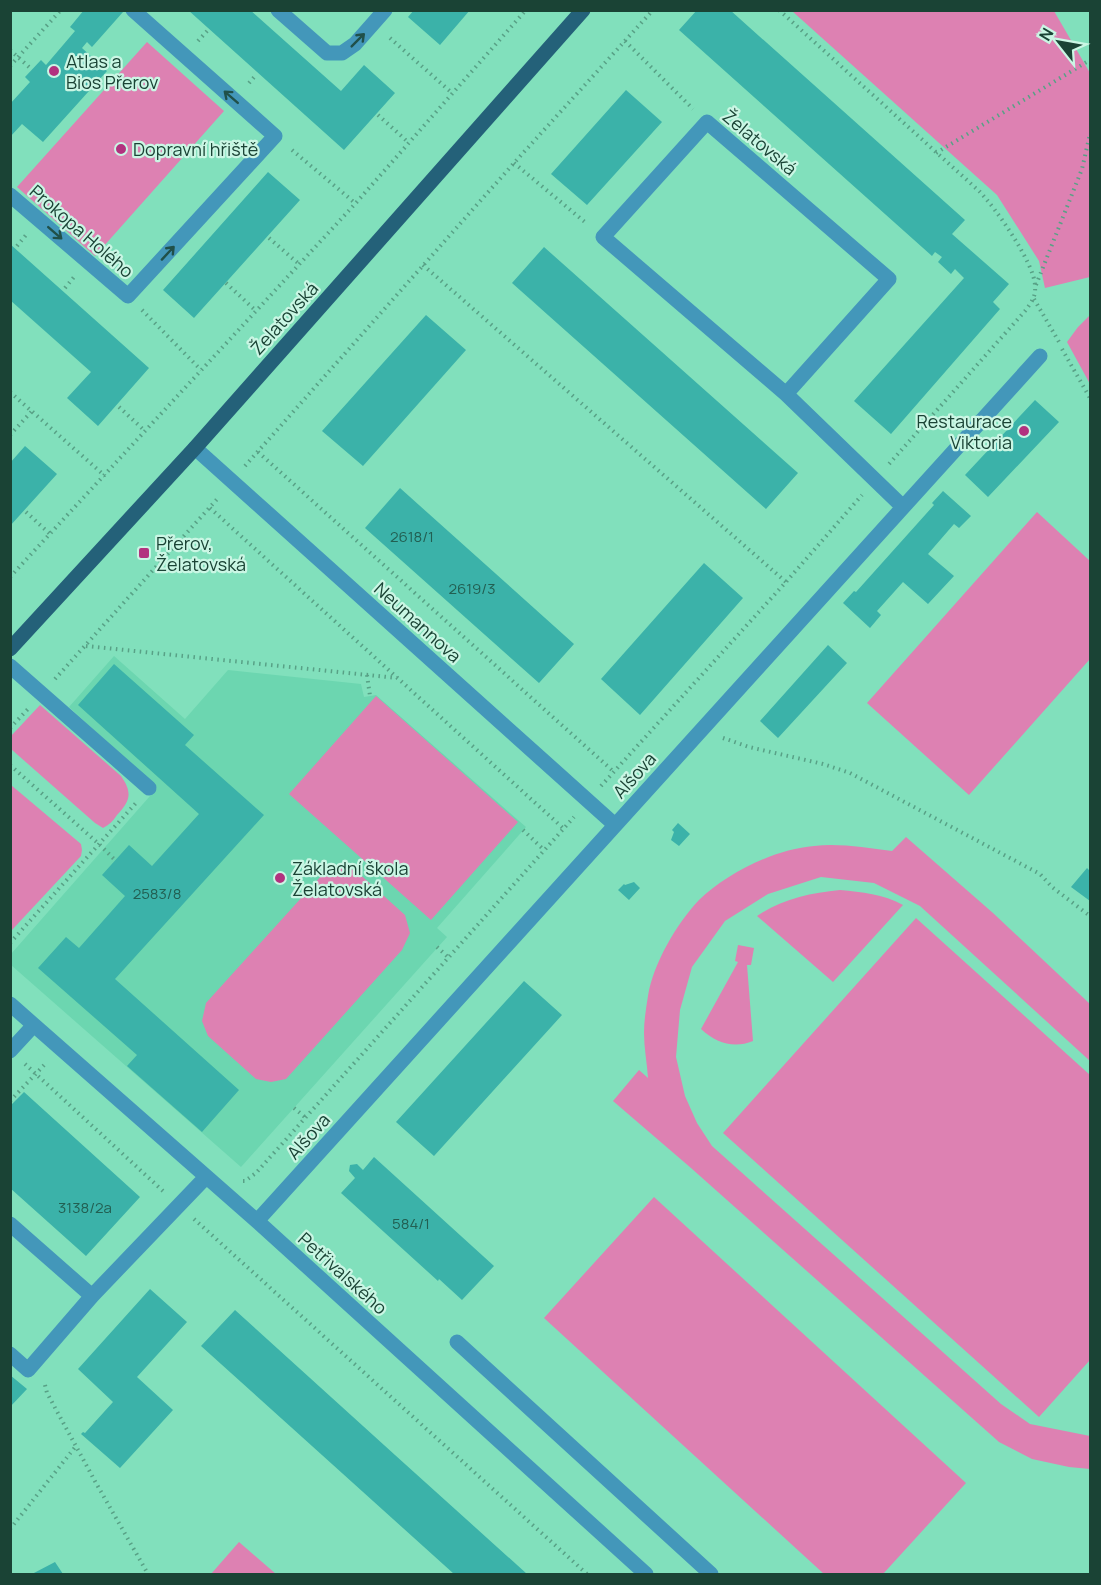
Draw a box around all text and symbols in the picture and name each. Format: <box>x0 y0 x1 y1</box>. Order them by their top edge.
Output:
north arrow <box>1029 12 1089 72</box>
text: N <box>1034 24 1059 45</box>
one-way arrow <box>351 33 366 47</box>
place label: Atlas a Bios Přerov <box>66 49 158 94</box>
marker: Atlas a Bios Přerov <box>47 64 61 78</box>
one-way arrow <box>224 90 239 104</box>
street label: Želatovská <box>718 104 802 180</box>
place label: Dopravní hřiště <box>133 137 258 161</box>
marker: Dopravní hřiště <box>114 142 128 156</box>
street label: Prokopa Holého <box>25 179 139 283</box>
one-way arrow <box>47 226 62 240</box>
one-way arrow <box>161 245 175 260</box>
street label: Želatovská <box>245 276 323 360</box>
place label: Restaurace Viktoria <box>916 409 1012 454</box>
marker: Restaurace Viktoria <box>1017 424 1031 438</box>
house number: 2618/1 <box>390 526 434 547</box>
place label: Přerov, Želatovská <box>156 531 246 576</box>
marker: Přerov, Želatovská <box>137 546 151 560</box>
street label: Neumannova <box>369 577 467 667</box>
house number: 2619/3 <box>449 578 495 599</box>
street label: Alšova <box>607 747 661 803</box>
place label: Základní škola Želatovská <box>292 856 408 901</box>
marker: Základní škola Želatovská <box>273 871 287 885</box>
house number: 2583/8 <box>133 883 181 904</box>
street label: Alšova <box>281 1108 335 1164</box>
house number: 3138/2a <box>58 1197 112 1218</box>
house number: 584/1 <box>392 1213 430 1234</box>
street label: Petřivalského <box>293 1227 393 1319</box>

